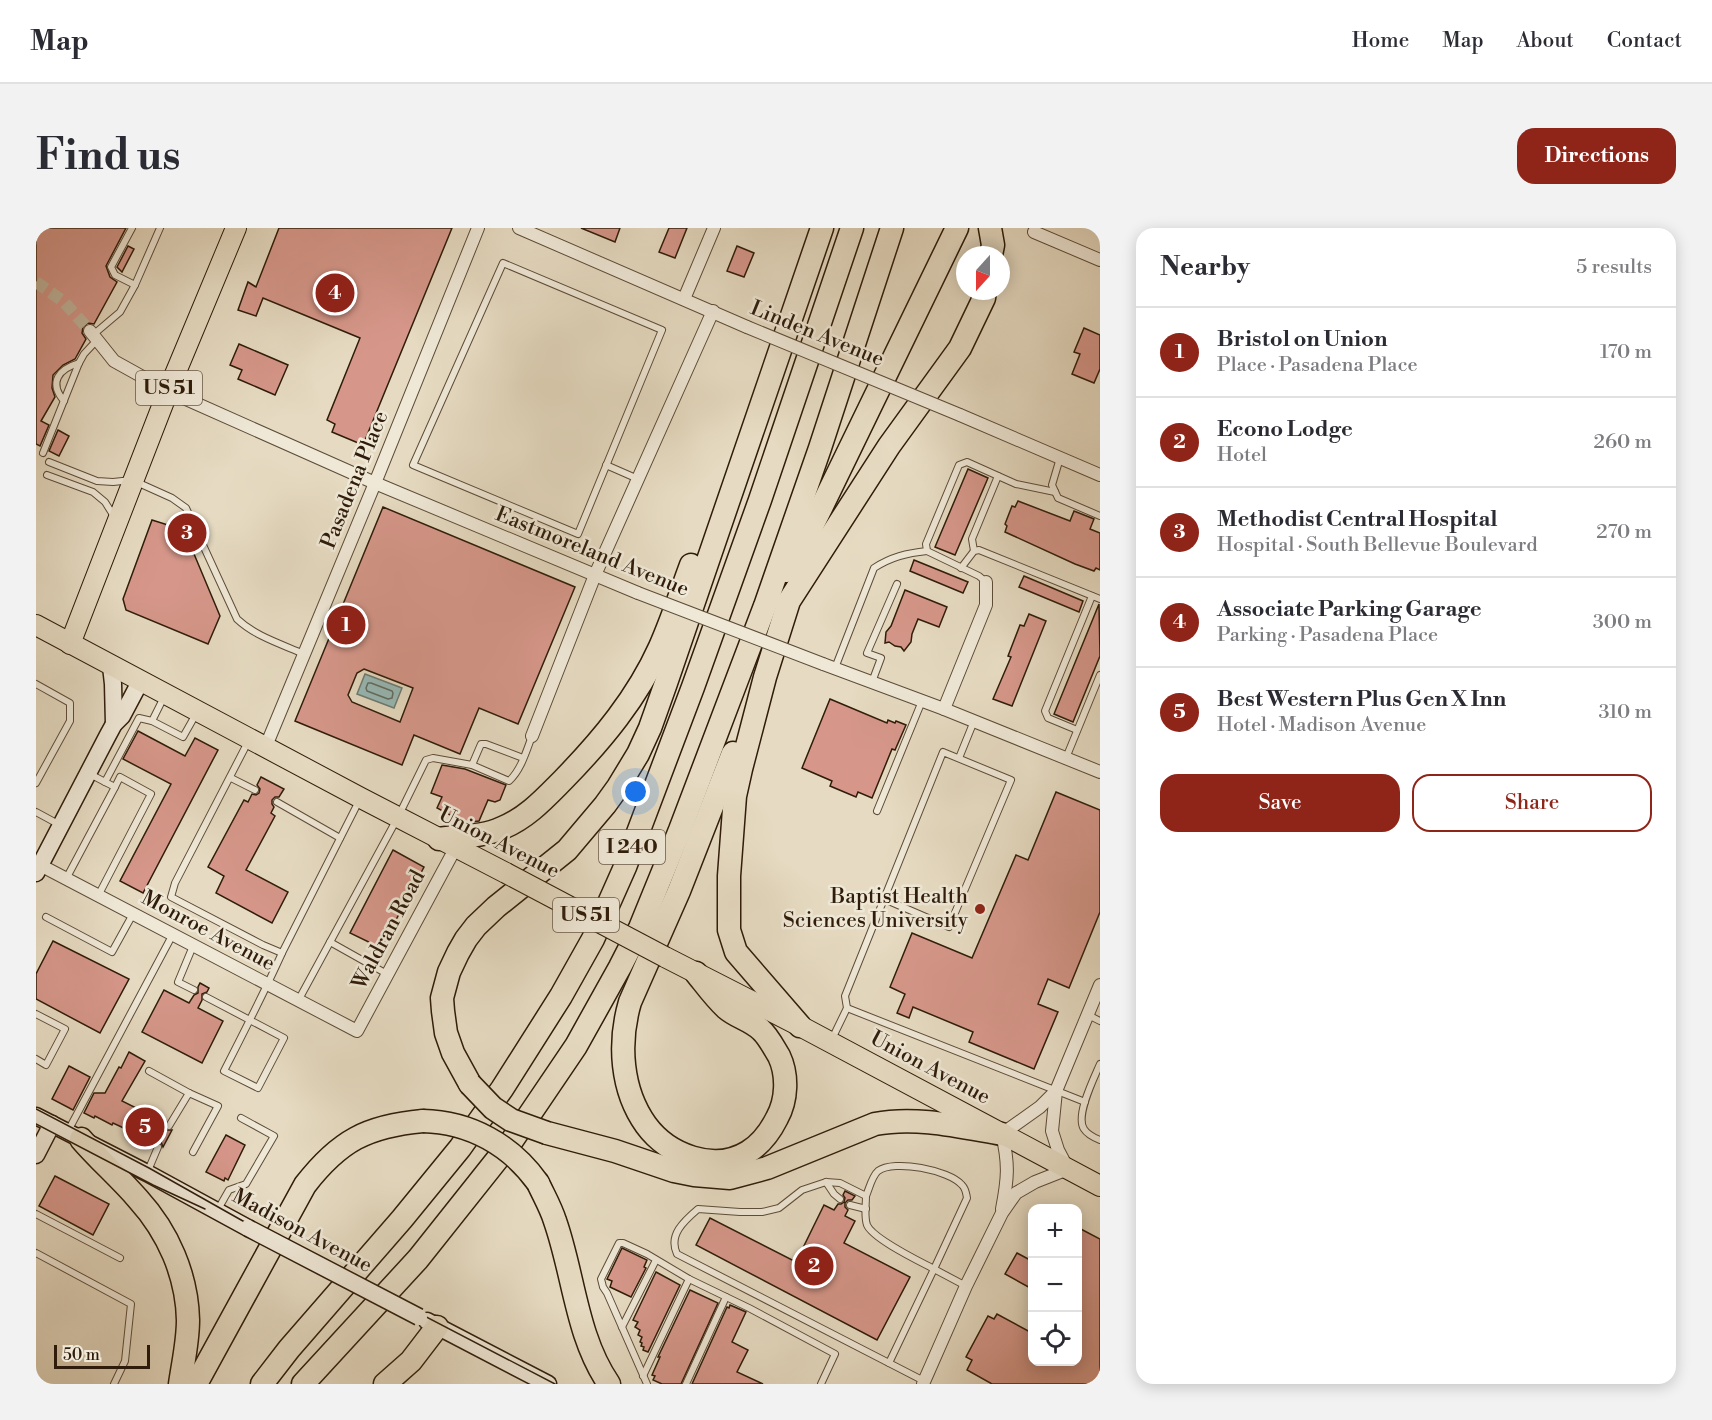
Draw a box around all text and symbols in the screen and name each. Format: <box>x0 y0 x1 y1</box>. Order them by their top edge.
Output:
text: Map <box>30 24 89 59</box>
text: Home <box>1352 28 1409 54</box>
text: Map <box>1442 28 1484 54</box>
text: About <box>1517 28 1574 54</box>
text: Contact <box>1607 28 1682 54</box>
button: Directions <box>1517 128 1676 184</box>
text: Find us <box>36 130 180 183</box>
north arrow <box>956 246 1010 300</box>
text: Nearby <box>1160 251 1250 283</box>
text: 5 results <box>1576 255 1652 280</box>
pin: 4 <box>316 270 354 316</box>
street label: Linden Avenue <box>746 295 888 373</box>
text: Bristol on Union <box>1217 326 1387 353</box>
text: 1 <box>1175 340 1184 365</box>
text: 170 m <box>1600 340 1652 365</box>
text: Place · Pasadena Place <box>1217 353 1418 378</box>
road number: US 51 <box>136 371 202 405</box>
street label: Pasadena Place <box>316 407 394 553</box>
text: Econo Lodge <box>1217 416 1353 443</box>
text: 2 <box>1173 430 1186 455</box>
text: 260 m <box>1594 430 1652 455</box>
text: Hotel <box>1217 443 1267 468</box>
street label: Eastmoreland Avenue <box>491 501 693 603</box>
text: Methodist Central Hospital <box>1217 506 1498 533</box>
pin: 3 <box>168 510 206 556</box>
text: 3 <box>1173 520 1186 545</box>
text: 270 m <box>1596 520 1652 545</box>
text: Hospital · South Bellevue Boulevard <box>1217 533 1538 558</box>
text: Associate Parking Garage <box>1217 596 1482 623</box>
pin: 1 <box>326 602 366 648</box>
text: 4 <box>1173 610 1186 635</box>
text: 300 m <box>1593 610 1652 635</box>
text: Parking · Pasadena Place <box>1217 623 1438 648</box>
text: Best Western Plus Gen X Inn <box>1217 686 1506 713</box>
text: 5 <box>1173 700 1186 725</box>
text: 310 m <box>1599 700 1652 725</box>
text: Hotel · Madison Avenue <box>1217 713 1426 738</box>
button: Save <box>1160 774 1400 832</box>
button: Share <box>1412 774 1652 832</box>
your location <box>621 777 650 806</box>
street label: Union Avenue <box>434 801 564 885</box>
road number: I 240 <box>599 830 665 864</box>
street label: Waldran Road <box>346 866 431 995</box>
place label: Baptist Health Sciences University <box>783 884 969 934</box>
street label: Monroe Avenue <box>137 885 279 977</box>
road number: US 51 <box>553 898 619 932</box>
marker: Baptist Health Sciences University <box>973 902 987 916</box>
street label: Union Avenue <box>865 1025 995 1111</box>
pin: 5 <box>126 1104 164 1150</box>
street label: Madison Avenue <box>227 1183 377 1279</box>
map controls <box>1028 1204 1082 1366</box>
button: + <box>1028 1204 1082 1258</box>
pin: 2 <box>794 1244 834 1288</box>
button: − <box>1028 1258 1082 1312</box>
button: locate <box>1028 1312 1082 1366</box>
scale bar <box>54 1342 150 1370</box>
text: 50 m <box>63 1345 100 1365</box>

